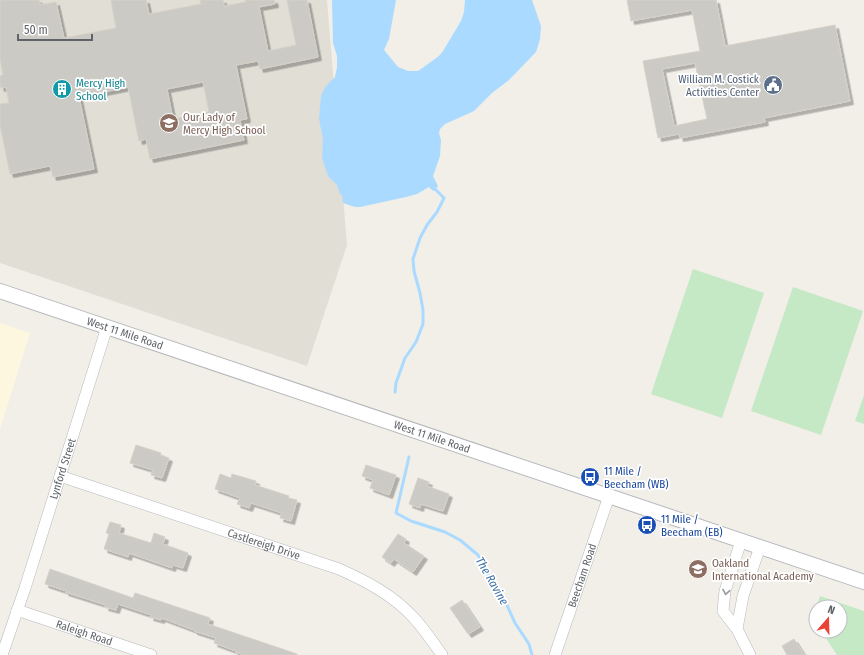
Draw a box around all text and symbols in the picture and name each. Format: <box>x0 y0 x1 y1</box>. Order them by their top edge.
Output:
scale bar <box>18 16 92 42</box>
text: 50 m <box>24 23 48 37</box>
place label: William M. Costick Activities Center <box>678 73 760 99</box>
public building icon: William M. Costick Activities Center <box>762 74 784 96</box>
place label: Mercy High School <box>76 77 125 103</box>
building icon: Mercy High School <box>51 78 73 100</box>
place label: Our Lady of Mercy High School <box>183 111 266 137</box>
school or university icon: Our Lady of Mercy High School <box>158 112 180 134</box>
street label: West 11 Mile Road <box>85 314 165 352</box>
street label: West 11 Mile Road <box>392 418 472 455</box>
street label: Lynford Street <box>47 436 78 501</box>
place label: 11 Mile / Beecham (WB) <box>604 465 669 491</box>
bus stop icon: 11 Mile / Beecham (WB) <box>579 466 601 488</box>
place label: 11 Mile / Beecham (EB) <box>661 513 723 539</box>
bus stop icon: 11 Mile / Beecham (EB) <box>636 514 658 536</box>
street label: Castlereigh Drive <box>226 526 302 562</box>
street label: Beecham Road <box>565 542 599 609</box>
water label: The Ravine <box>473 555 511 608</box>
place label: Oakland International Academy <box>712 557 814 583</box>
school or university icon: Oakland International Academy <box>687 558 709 580</box>
one-way arrow <box>722 588 731 595</box>
north arrow <box>808 599 848 639</box>
text: N <box>826 603 837 617</box>
street label: Raleigh Road <box>54 617 114 648</box>

